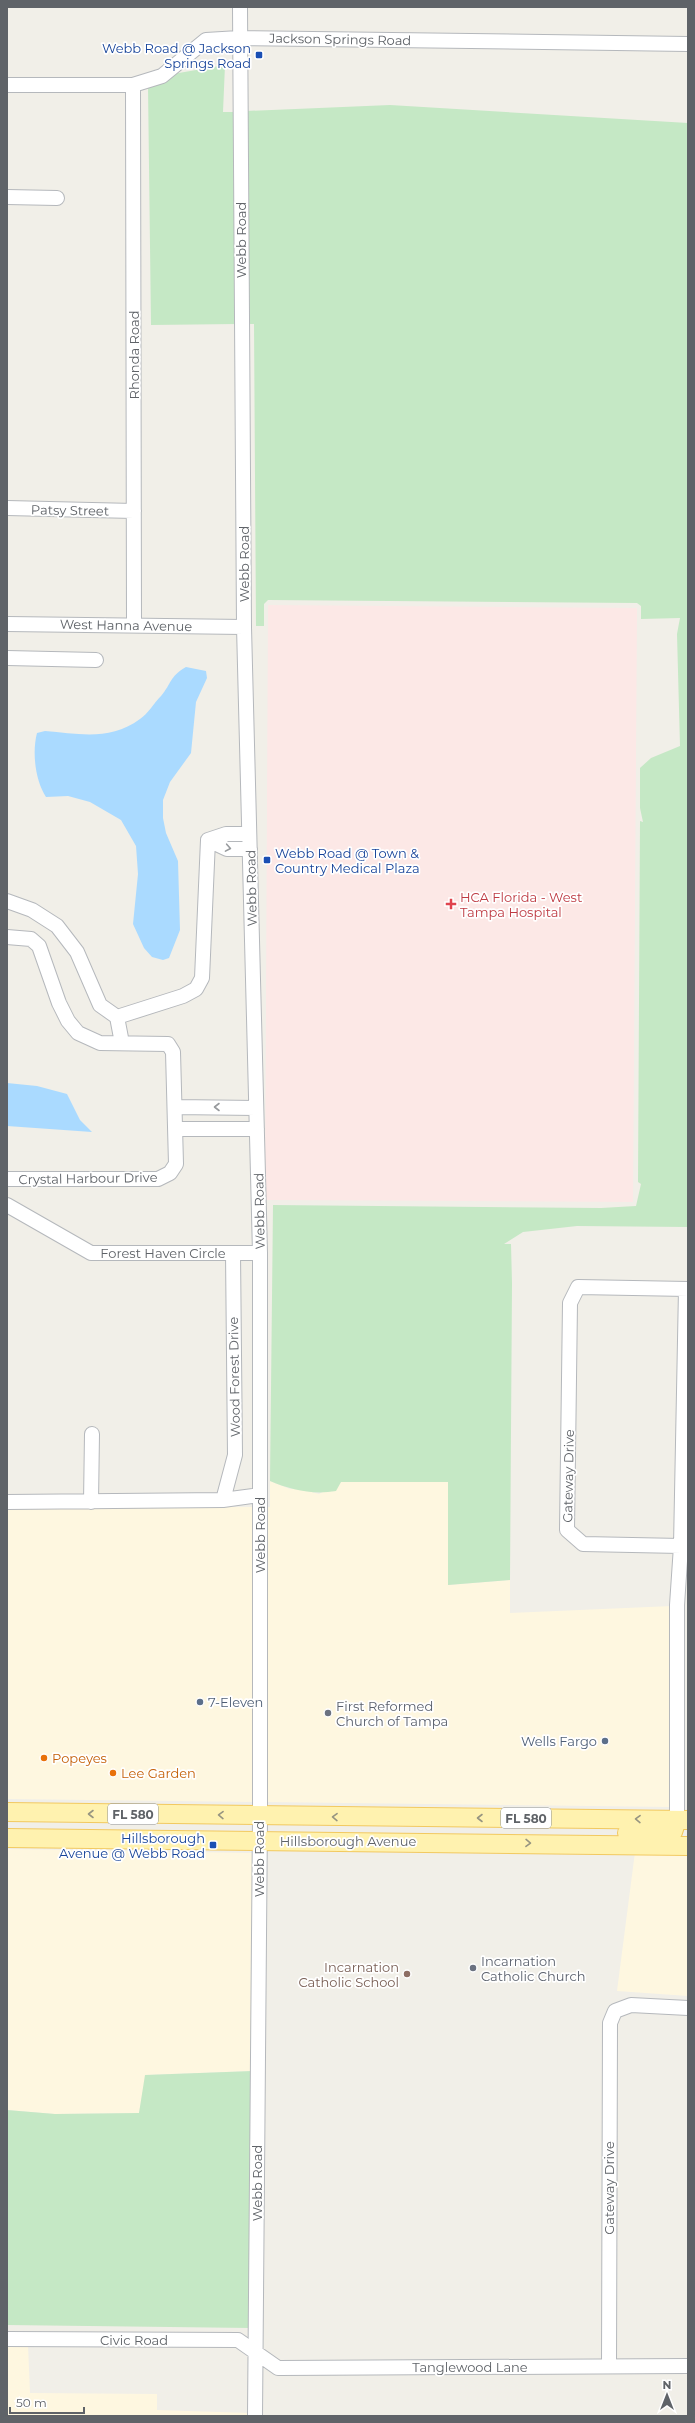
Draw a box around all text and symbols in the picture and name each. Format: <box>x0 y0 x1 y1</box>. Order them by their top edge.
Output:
street label: Jackson Springs Road <box>268 30 411 48</box>
place label: Webb Road @ Jackson Springs Road <box>102 40 251 71</box>
marker: Webb Road @ Jackson Springs Road <box>254 50 264 60</box>
street label: Webb Road <box>233 202 249 278</box>
street label: Rhonda Road <box>126 310 142 400</box>
street label: Patsy Street <box>31 501 109 519</box>
street label: Webb Road <box>236 526 252 602</box>
street label: West Hanna Avenue <box>60 616 193 634</box>
one-way arrow <box>225 843 232 852</box>
place label: Webb Road @ Town & Country Medical Plaza <box>275 845 420 876</box>
street label: Webb Road <box>242 850 260 926</box>
marker: Webb Road @ Town & Country Medical Plaza <box>262 855 272 865</box>
place label: HCA Florida - West Tampa Hospital <box>460 889 582 920</box>
marker: HCA Florida - West Tampa Hospital <box>445 898 457 910</box>
one-way arrow <box>214 1103 220 1111</box>
street label: Crystal Harbour Drive <box>18 1169 158 1187</box>
street label: Webb Road <box>250 1173 268 1249</box>
street label: Forest Haven Circle <box>100 1245 226 1261</box>
street label: Wood Forest Drive <box>225 1317 243 1437</box>
street label: Gateway Drive <box>559 1429 577 1523</box>
street label: Webb Road <box>252 1497 268 1573</box>
place label: 7-Eleven <box>208 1694 263 1710</box>
marker: 7-Eleven <box>195 1697 205 1707</box>
place label: First Reformed Church of Tampa <box>336 1698 448 1729</box>
marker: First Reformed Church of Tampa <box>323 1708 333 1718</box>
place label: Wells Fargo <box>521 1733 597 1749</box>
marker: Wells Fargo <box>600 1736 610 1746</box>
place label: Popeyes <box>52 1750 107 1766</box>
marker: Popeyes <box>39 1753 49 1763</box>
place label: Lee Garden <box>121 1765 196 1781</box>
marker: Lee Garden <box>108 1768 118 1778</box>
road number: FL 580 <box>108 1804 158 1824</box>
road number: FL 580 <box>501 1808 551 1828</box>
one-way arrow <box>88 1810 94 1818</box>
one-way arrow <box>218 1811 224 1819</box>
one-way arrow <box>332 1812 338 1821</box>
one-way arrow <box>477 1814 483 1822</box>
one-way arrow <box>635 1815 641 1823</box>
street label: Webb Road <box>251 1821 267 1897</box>
place label: Hillsborough Avenue @ Webb Road <box>59 1830 205 1861</box>
street label: Hillsborough Avenue <box>280 1833 416 1849</box>
one-way arrow <box>525 1839 531 1847</box>
marker: Hillsborough Avenue @ Webb Road <box>208 1840 218 1850</box>
place label: Incarnation Catholic Church <box>481 1953 586 1984</box>
place label: Incarnation Catholic School <box>298 1959 399 1990</box>
marker: Incarnation Catholic Church <box>468 1963 478 1973</box>
marker: Incarnation Catholic School <box>402 1969 412 1979</box>
street label: Gateway Drive <box>601 2141 617 2235</box>
street label: Webb Road <box>249 2145 265 2221</box>
street label: Civic Road <box>100 2332 168 2348</box>
street label: Tanglewood Lane <box>412 2359 528 2375</box>
north arrow <box>647 2375 687 2415</box>
text: N <box>663 2378 671 2392</box>
scale bar <box>10 2389 84 2415</box>
text: 50 m <box>16 2395 47 2410</box>

